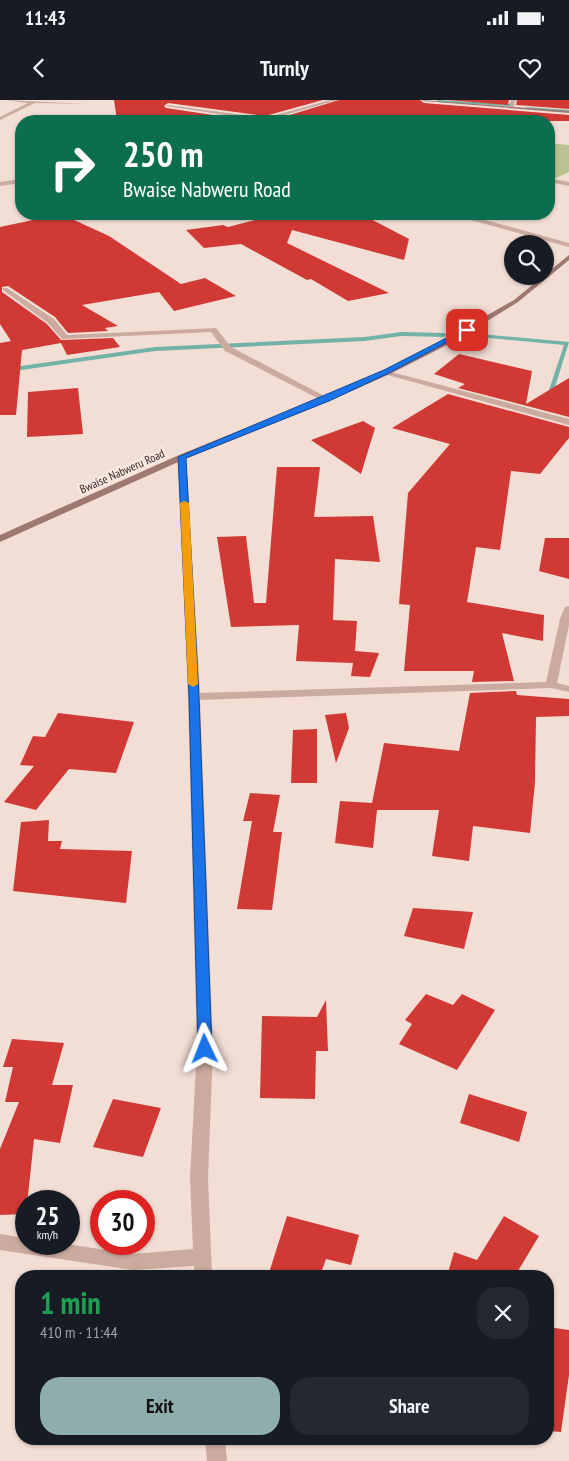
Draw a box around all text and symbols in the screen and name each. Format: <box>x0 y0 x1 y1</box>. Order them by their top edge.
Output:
text: 11:43 <box>25 6 66 30</box>
icon: back <box>25 54 53 82</box>
text: Turnly <box>260 54 309 82</box>
icon: heart <box>516 54 544 82</box>
text: 250 m <box>123 131 204 177</box>
icon: right <box>40 135 105 200</box>
text: Bwaise Nabweru Road <box>123 175 291 203</box>
map controls <box>504 235 554 285</box>
button: search <box>504 235 554 285</box>
pin <box>446 309 488 351</box>
icon: arrive <box>453 316 481 344</box>
street label: Bwaise Nabweru Road <box>77 446 167 496</box>
position arrow <box>178 1022 230 1074</box>
speed limit sign: 30 <box>90 1190 155 1255</box>
text: 25 <box>36 1200 59 1232</box>
text: km/h <box>37 1227 58 1242</box>
text: 1 min <box>40 1283 101 1322</box>
button: close <box>477 1287 529 1339</box>
text: 410 m · 11:44 <box>40 1322 118 1342</box>
button: Exit <box>40 1377 280 1435</box>
button: Share <box>290 1377 529 1435</box>

